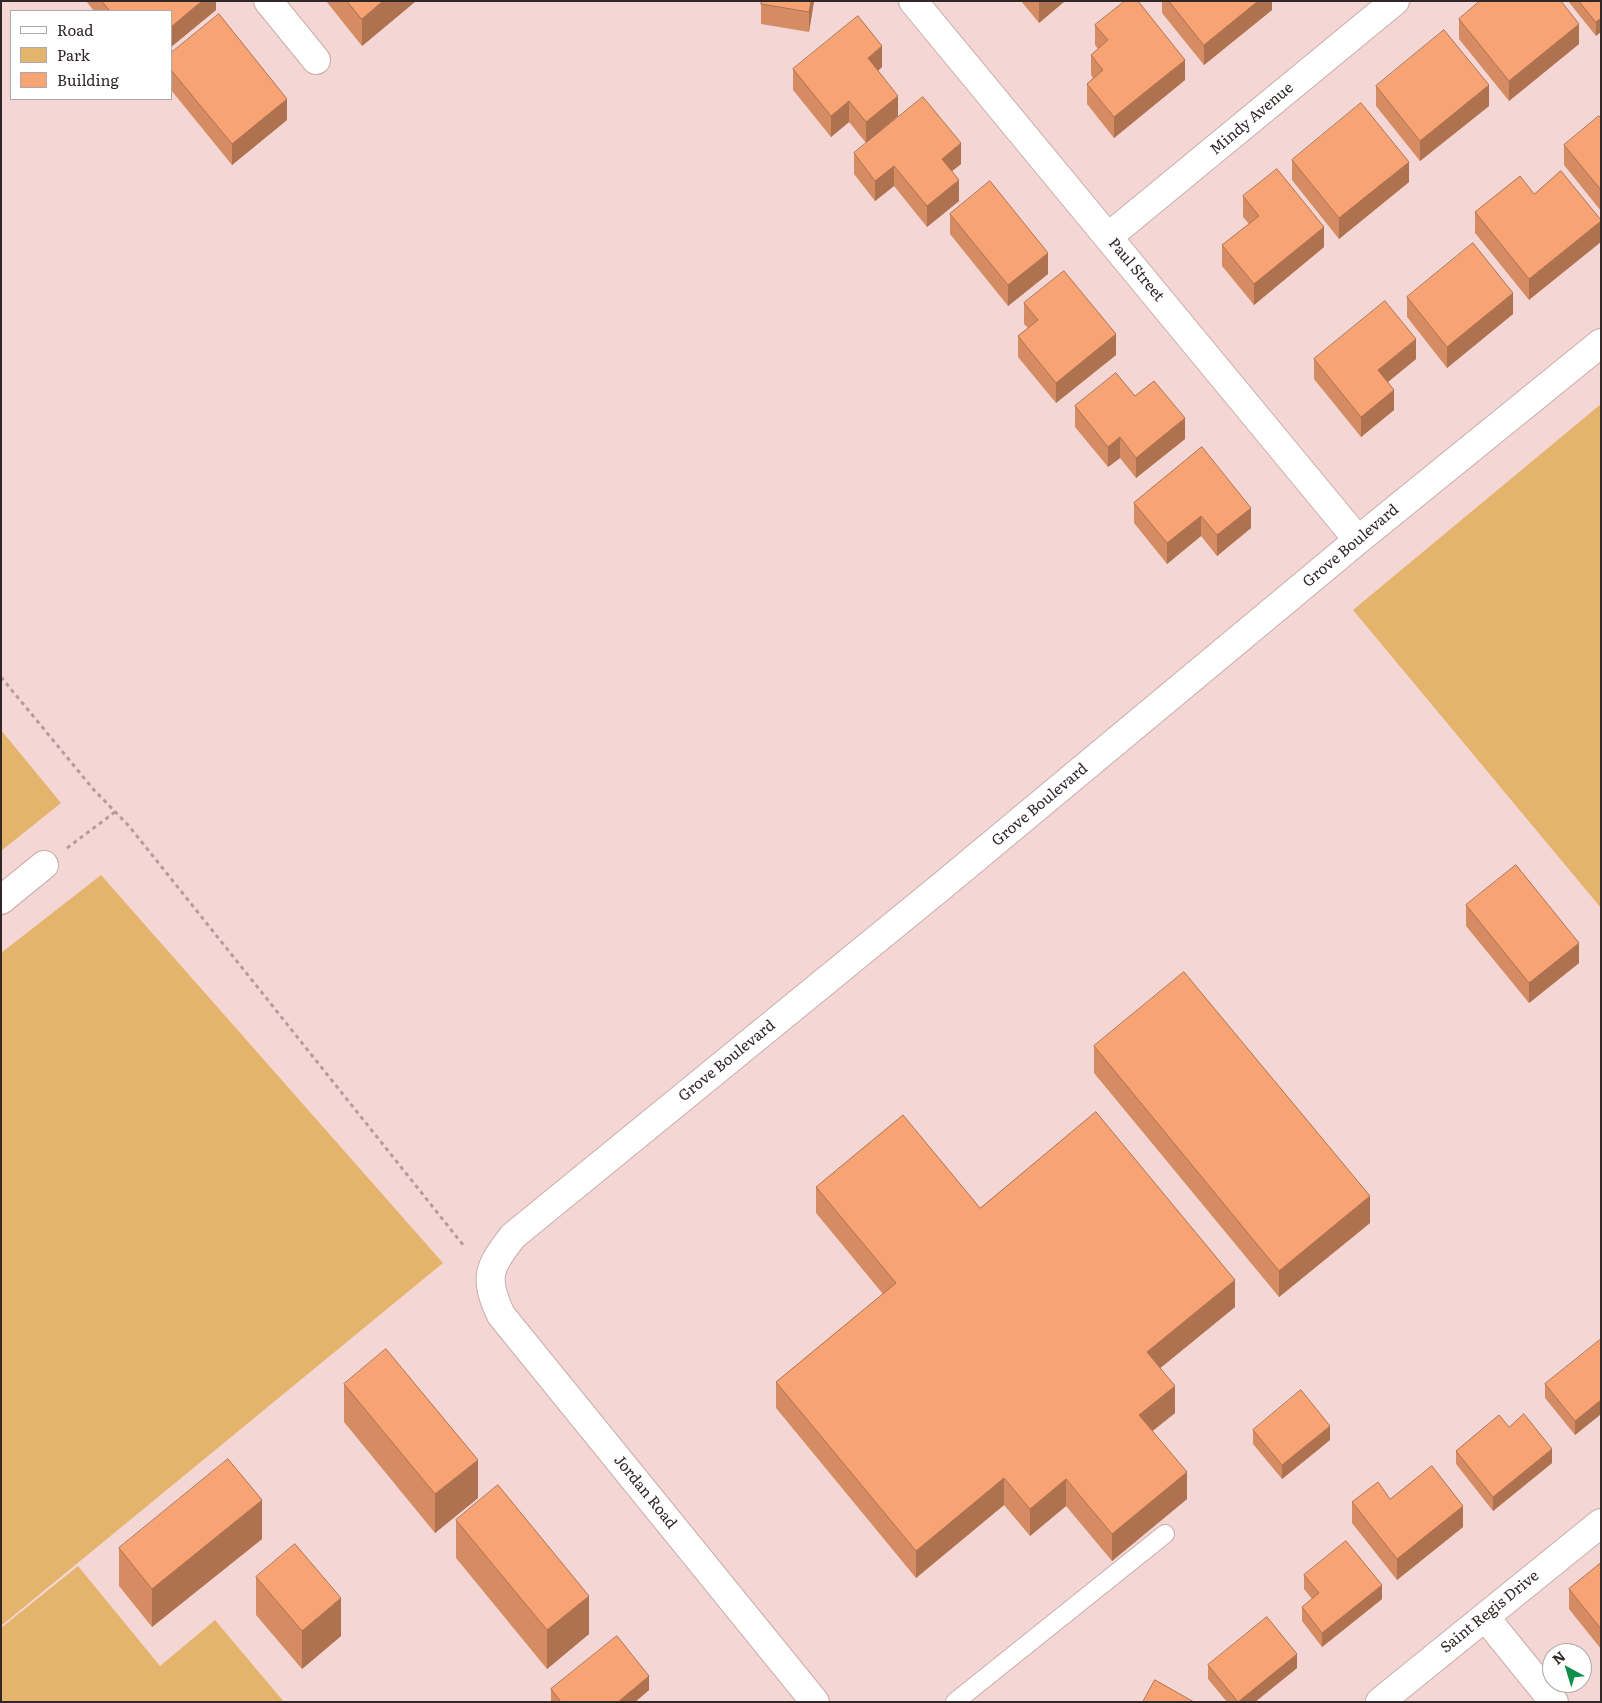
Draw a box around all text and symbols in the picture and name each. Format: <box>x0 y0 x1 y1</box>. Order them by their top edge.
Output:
legend <box>10 10 172 100</box>
text: Road <box>57 18 93 41</box>
text: Park <box>57 43 90 66</box>
text: Building <box>57 68 119 91</box>
street label: Mindy Avenue <box>1207 79 1297 159</box>
street label: Paul Street <box>1104 235 1168 305</box>
street label: Grove Boulevard <box>1300 501 1402 591</box>
street label: Grove Boulevard <box>989 760 1091 850</box>
street label: Grove Boulevard <box>675 1016 779 1106</box>
street label: Jordan Road <box>610 1451 680 1533</box>
street label: Saint Regis Drive <box>1437 1567 1543 1657</box>
north arrow <box>1542 1643 1592 1693</box>
text: N <box>1547 1646 1569 1669</box>

